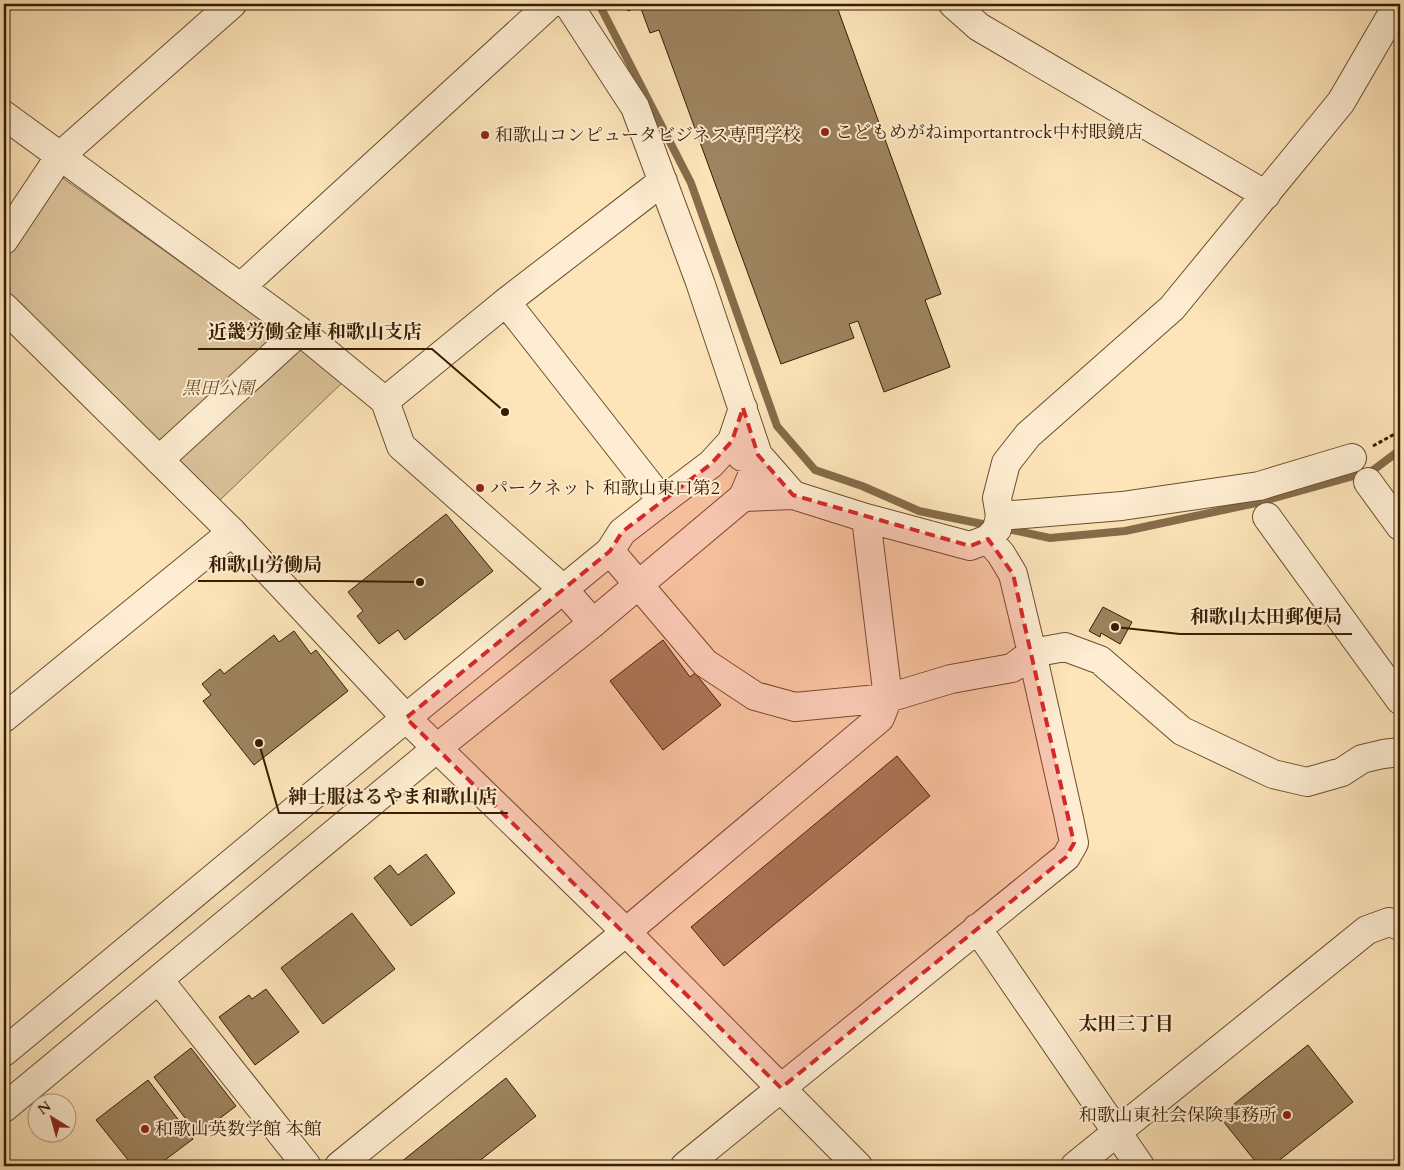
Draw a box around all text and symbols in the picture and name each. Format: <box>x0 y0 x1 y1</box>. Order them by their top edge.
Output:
place label: こどもめがねimportantrock中村眼鏡店 <box>835 120 1143 145</box>
place label: 和歌山コンピュータビジネス専門学校 <box>495 123 800 148</box>
marker: こどもめがねimportantrock中村眼鏡店 <box>819 126 831 138</box>
marker: 和歌山コンピュータビジネス専門学校 <box>479 129 491 141</box>
callout: 近畿労働金庫 和歌山支店 <box>198 315 432 349</box>
text: 近畿労働金庫 和歌山支店 <box>208 319 422 345</box>
park label: 黒田公園 <box>182 376 257 401</box>
place label: パークネット 和歌山東口第2 <box>490 476 720 501</box>
marker: パークネット 和歌山東口第2 <box>474 482 486 494</box>
callout: 和歌山労働局 <box>198 547 332 581</box>
text: 和歌山労働局 <box>208 552 322 578</box>
callout: 和歌山太田郵便局 <box>1180 600 1352 634</box>
text: 和歌山太田郵便局 <box>1190 604 1342 630</box>
callout: 紳士服はるやま和歌山店 <box>279 779 508 813</box>
text: 紳士服はるやま和歌山店 <box>288 784 498 810</box>
district label: 太田三丁目 <box>1078 1011 1174 1037</box>
north arrow <box>28 1092 78 1142</box>
text: N <box>34 1097 55 1119</box>
place label: 和歌山東社会保険事務所 <box>1079 1103 1277 1128</box>
marker: 和歌山東社会保険事務所 <box>1281 1109 1293 1121</box>
place label: 和歌山英数学館 本館 <box>155 1117 322 1142</box>
marker: 和歌山英数学館 本館 <box>139 1123 151 1135</box>

